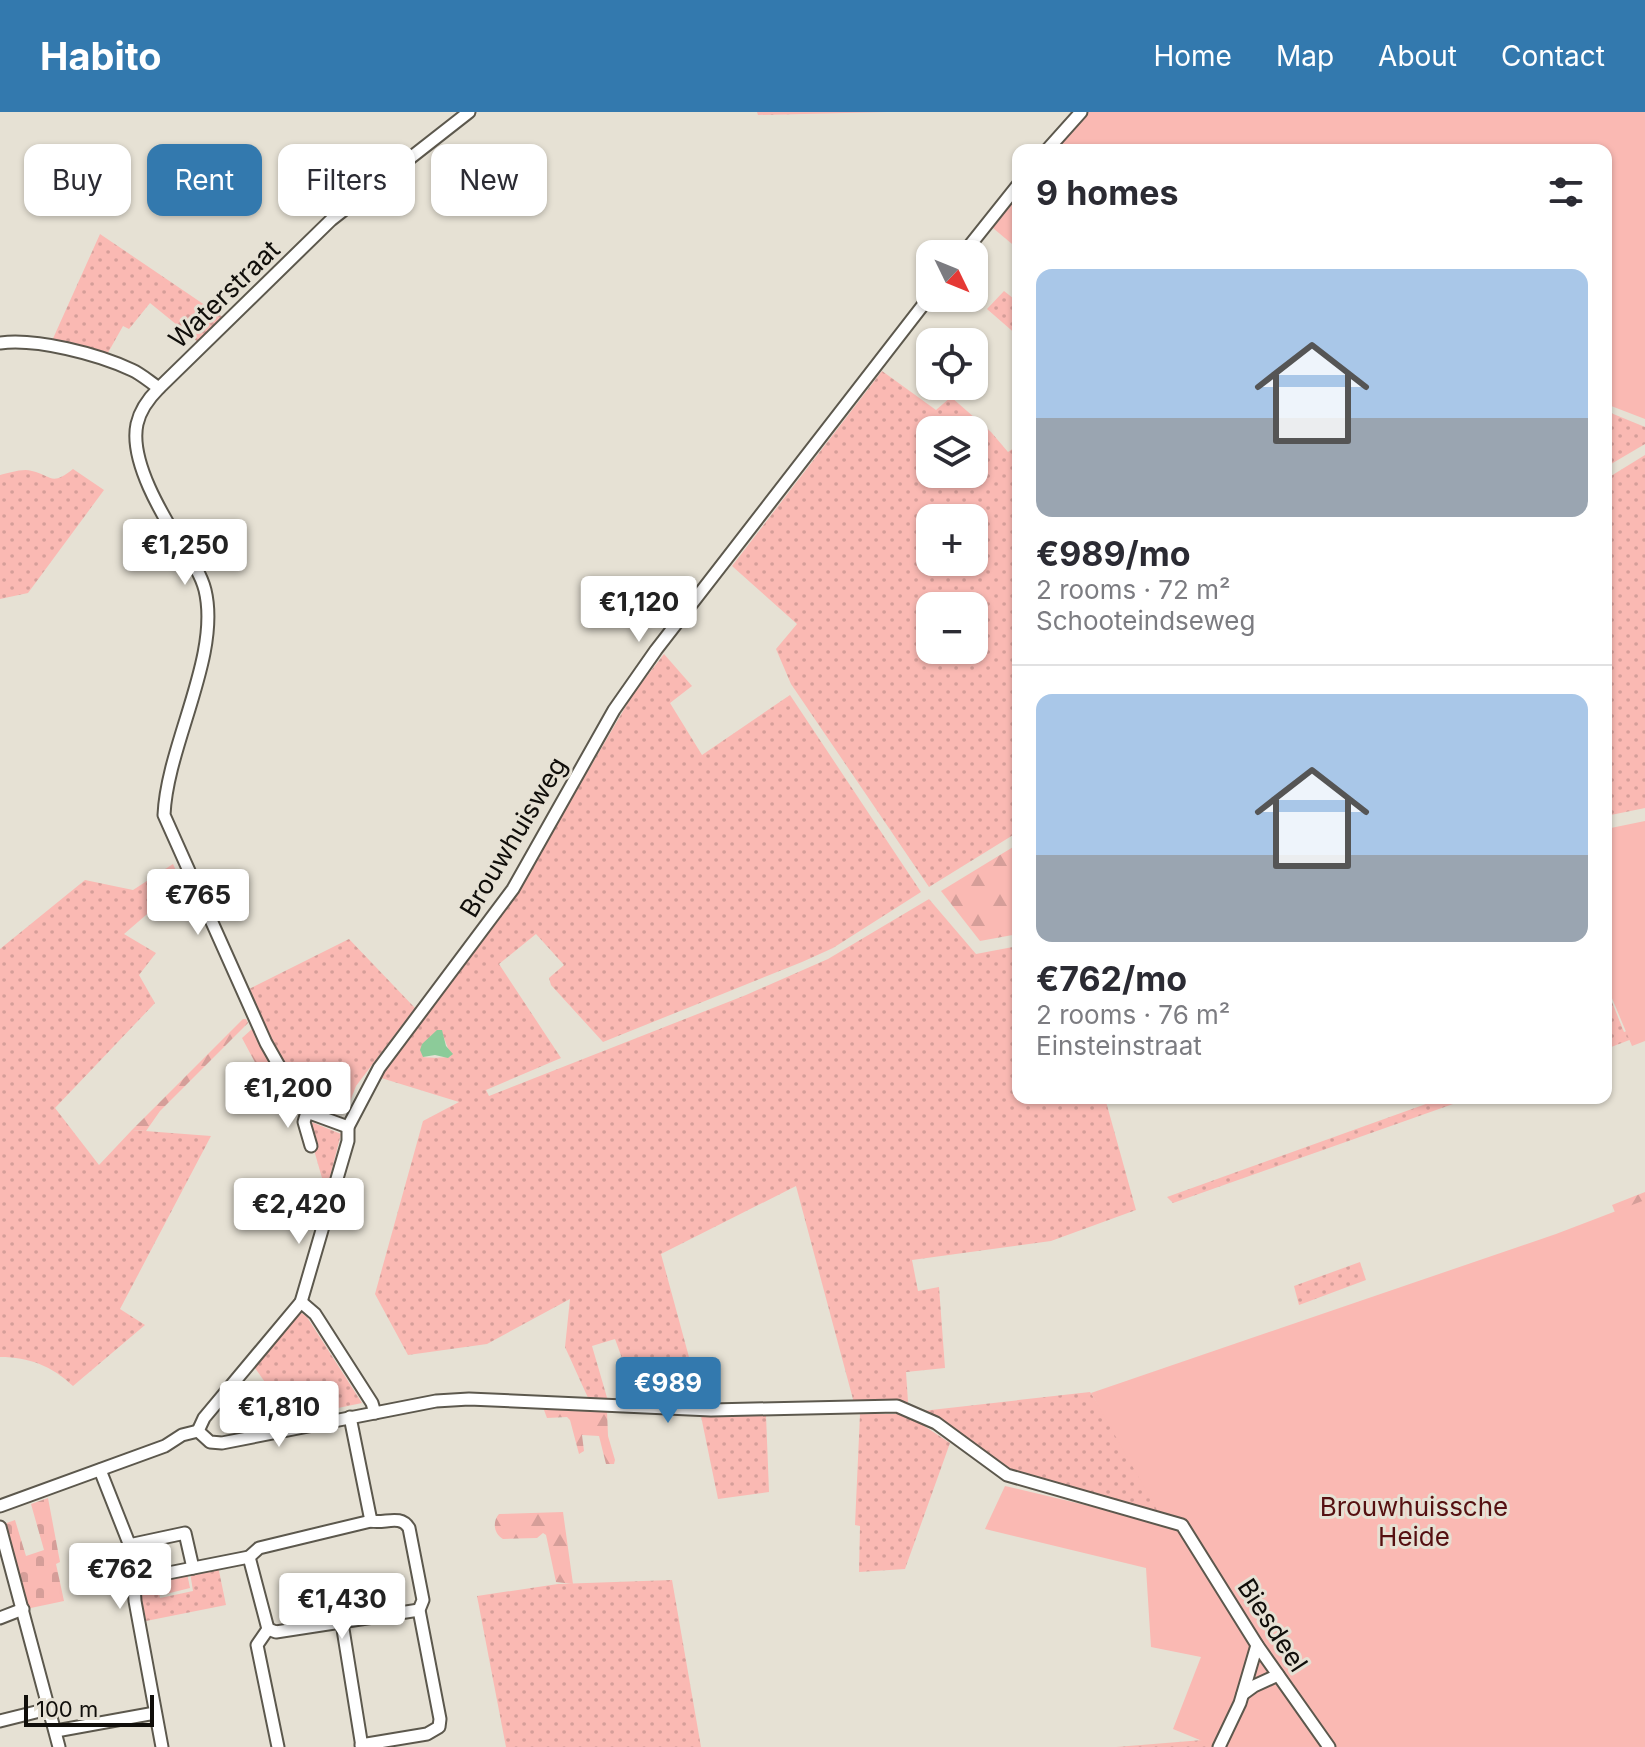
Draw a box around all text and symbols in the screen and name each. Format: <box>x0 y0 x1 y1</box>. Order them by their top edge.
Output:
text: Habito <box>40 33 162 79</box>
text: Home <box>1153 39 1232 73</box>
text: Map <box>1276 39 1334 73</box>
text: About <box>1378 39 1457 73</box>
text: Contact <box>1501 39 1605 73</box>
chip: Buy <box>24 144 131 216</box>
chip: Rent <box>147 144 262 216</box>
chip: Filters <box>278 144 415 216</box>
chip: New <box>431 144 547 216</box>
icon: filters <box>1544 170 1588 214</box>
text: 9 homes <box>1036 172 1178 213</box>
street label: Waterstraat <box>162 234 286 354</box>
north arrow <box>916 240 988 312</box>
map controls <box>916 240 988 664</box>
icon: home <box>1240 321 1384 465</box>
button: locate <box>916 328 988 400</box>
button: layers <box>916 416 988 488</box>
button: + <box>916 504 988 576</box>
pin: €1,250 <box>120 519 250 587</box>
text: €1,250 <box>141 529 229 560</box>
text: €989/mo <box>1036 533 1191 574</box>
text: 2 rooms · 72 m² <box>1036 574 1230 605</box>
pin: €1,120 <box>574 576 704 644</box>
text: €1,120 <box>599 586 679 617</box>
button: − <box>916 592 988 664</box>
text: Schooteindseweg <box>1036 605 1255 636</box>
icon: home <box>1240 746 1384 890</box>
street label: Brouwhuisweg <box>453 751 573 923</box>
pin: €765 <box>151 869 245 937</box>
text: €765 <box>165 879 231 910</box>
text: €762/mo <box>1036 958 1187 999</box>
text: 2 rooms · 76 m² <box>1036 999 1230 1030</box>
text: Einsteinstraat <box>1036 1030 1202 1061</box>
pin: €1,200 <box>223 1062 353 1130</box>
text: €1,200 <box>243 1072 333 1103</box>
pin: €2,420 <box>234 1178 364 1246</box>
text: €2,420 <box>252 1188 346 1219</box>
pin: €989 <box>621 1357 715 1425</box>
text: €989 <box>634 1367 702 1398</box>
pin: €1,810 <box>214 1381 344 1449</box>
text: €1,810 <box>238 1391 320 1422</box>
park label: Brouwhuissche Heide <box>1320 1491 1508 1552</box>
pin: €762 <box>73 1543 167 1611</box>
text: €762 <box>87 1553 153 1584</box>
pin: €1,430 <box>277 1573 407 1641</box>
street label: Biesdeel <box>1231 1573 1315 1677</box>
text: €1,430 <box>297 1583 387 1614</box>
scale bar <box>24 1691 154 1727</box>
text: 100 m <box>36 1696 98 1722</box>

